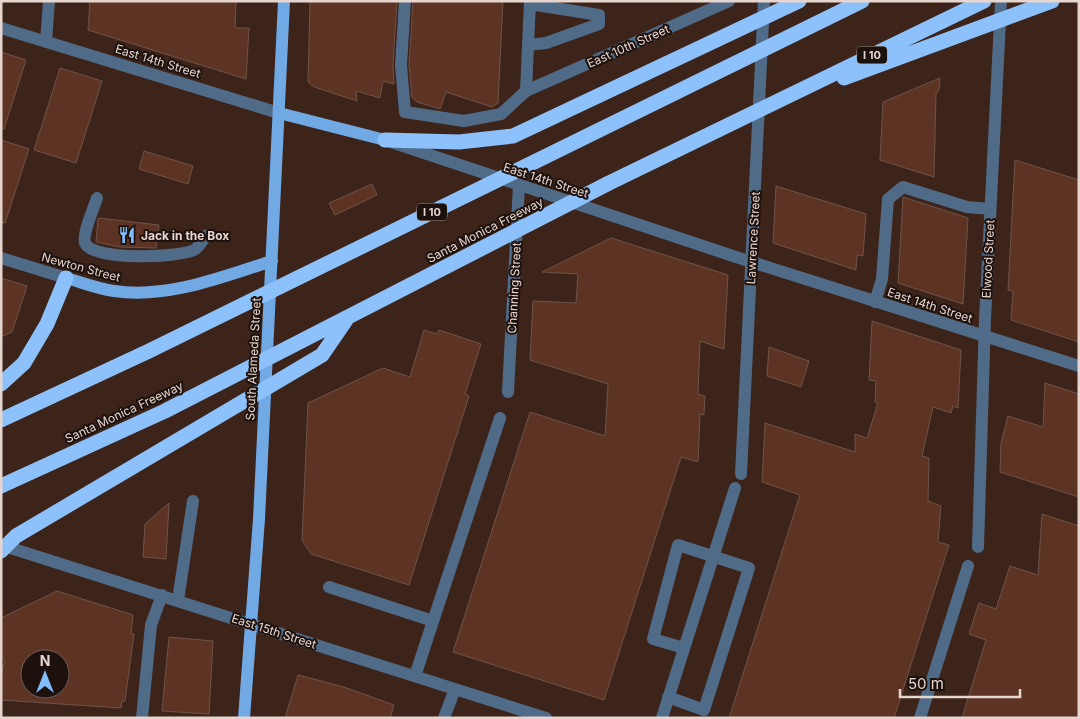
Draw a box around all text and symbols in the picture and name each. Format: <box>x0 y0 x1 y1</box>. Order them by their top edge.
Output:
street label: East 10th Street <box>585 21 672 71</box>
street label: East 14th Street <box>113 41 203 81</box>
road number: I 10 <box>857 46 887 64</box>
street label: East 14th Street <box>502 159 590 201</box>
street label: Lawrence Street <box>743 191 763 285</box>
street label: Santa Monica Freeway <box>424 194 546 266</box>
road number: I 10 <box>417 203 447 220</box>
street label: Elwood Street <box>978 219 998 299</box>
restaurant icon: Jack in the Box <box>117 225 137 245</box>
place label: Jack in the Box <box>141 228 229 243</box>
street label: Channing Street <box>504 242 524 334</box>
street label: Newton Street <box>40 249 122 285</box>
street label: East 14th Street <box>886 284 974 326</box>
street label: South Alameda Street <box>242 297 264 421</box>
street label: Santa Monica Freeway <box>63 378 186 446</box>
street label: East 15th Street <box>230 610 318 652</box>
north arrow <box>20 649 70 699</box>
text: N <box>40 652 50 669</box>
scale bar <box>900 666 1020 698</box>
text: 50 m <box>908 674 944 693</box>

